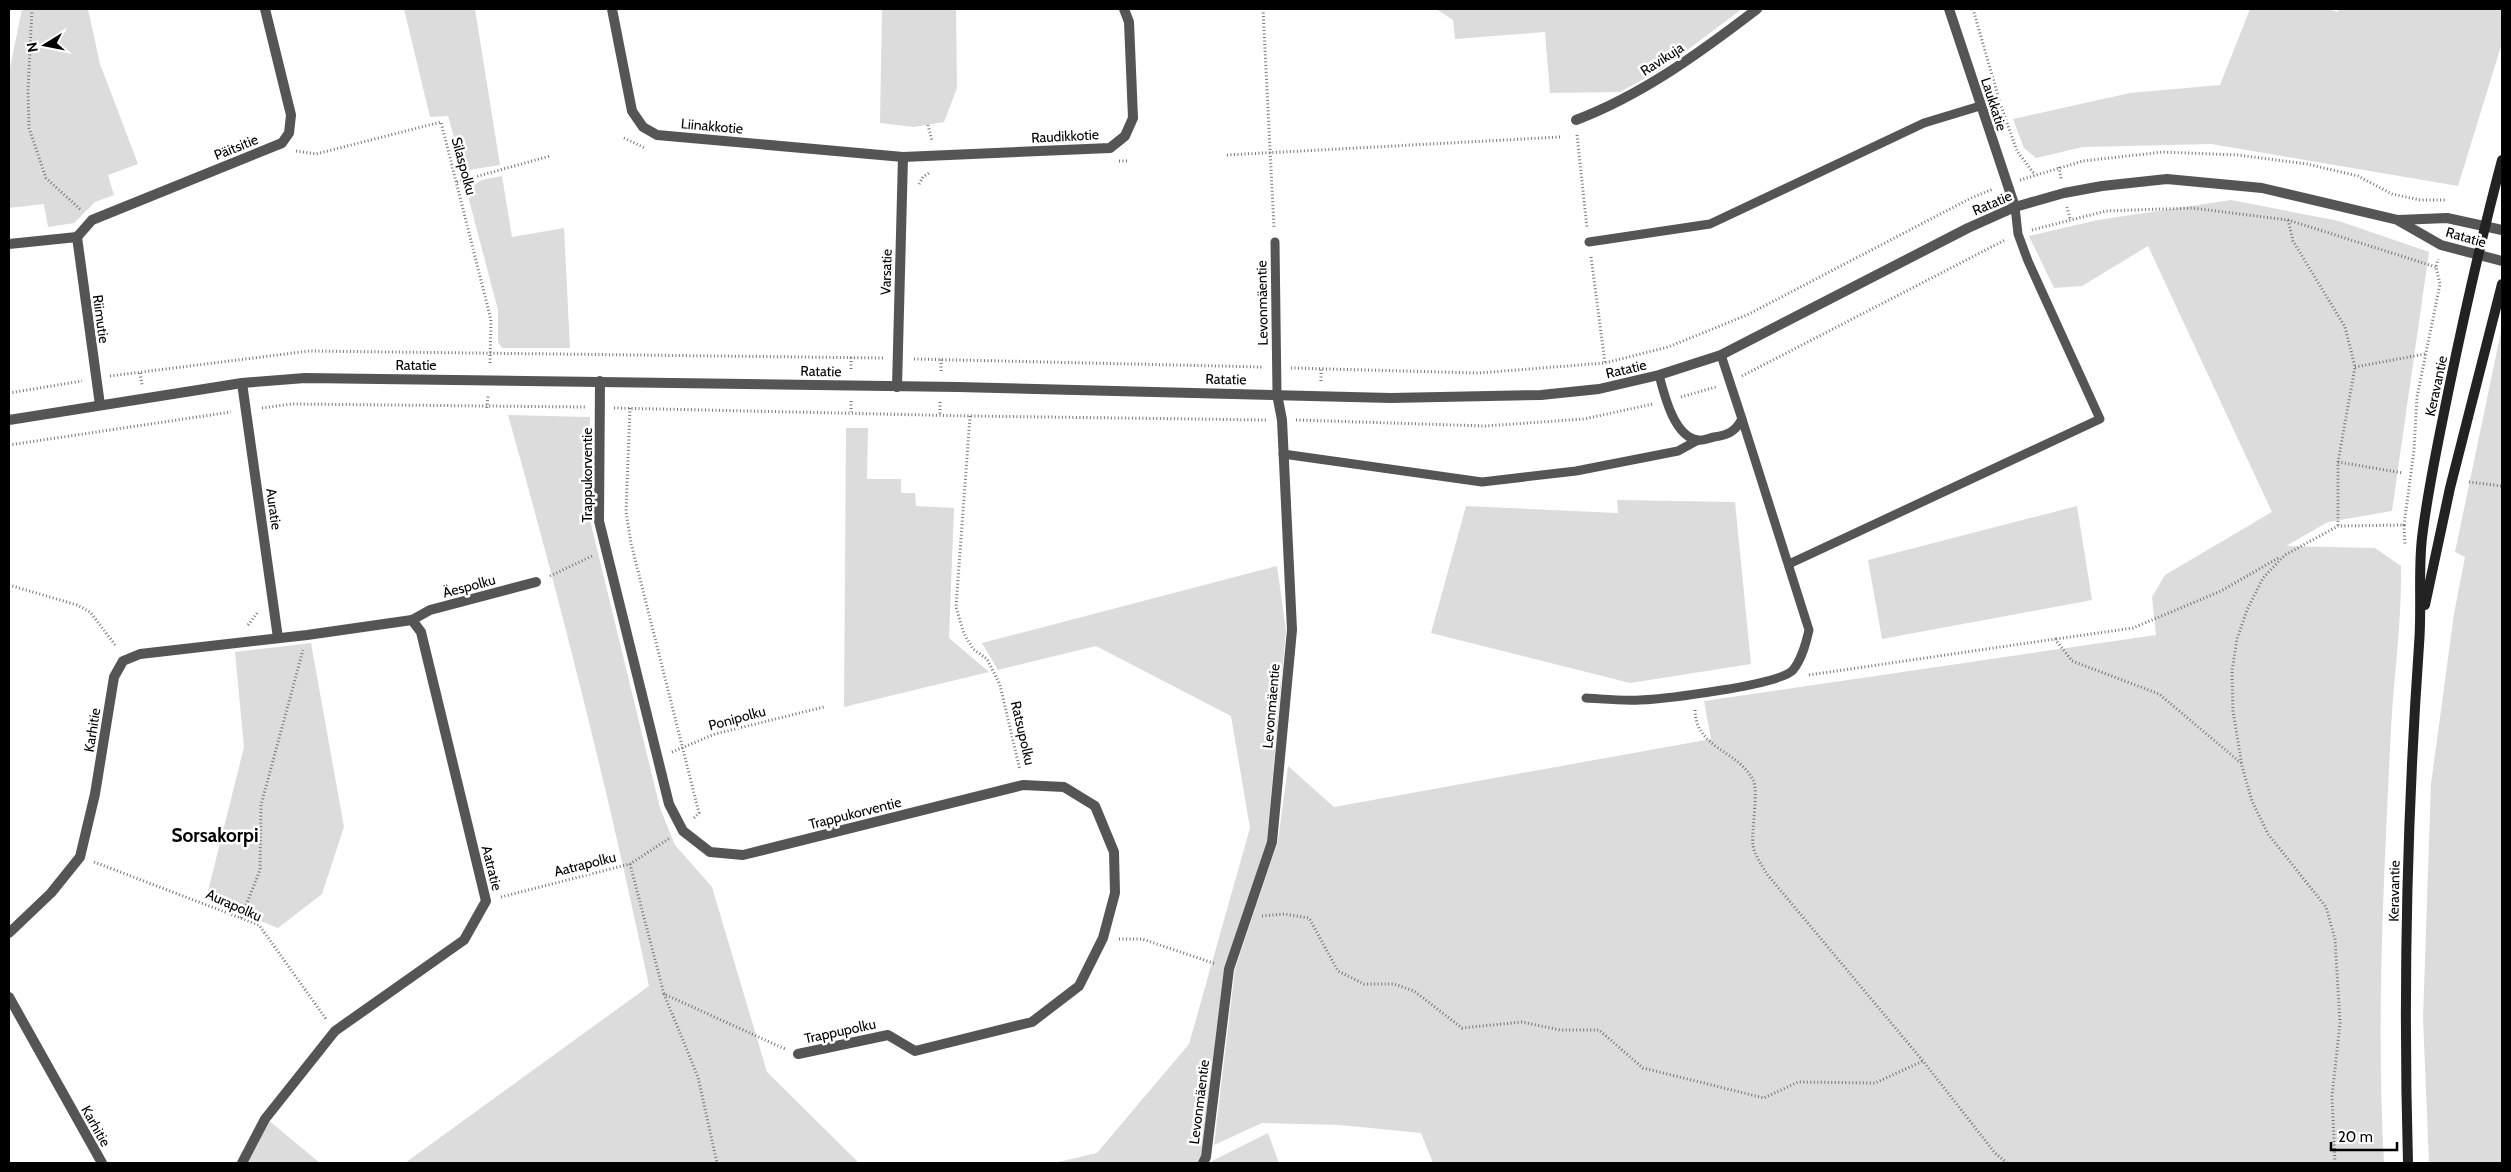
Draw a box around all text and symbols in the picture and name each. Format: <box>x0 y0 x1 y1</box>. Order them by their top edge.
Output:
north arrow <box>20 20 70 70</box>
street label: Ravikuja <box>1637 38 1687 80</box>
text: N <box>22 41 42 54</box>
street label: Laukkatie <box>1977 75 2011 133</box>
street label: Liinakkotie <box>680 114 744 138</box>
street label: Raudikkotie <box>1031 125 1099 147</box>
street label: Päitsitie <box>211 130 261 164</box>
street label: Silaspolku <box>448 135 480 197</box>
street label: Ratatie <box>1970 187 2014 219</box>
street label: Ratatie <box>2444 223 2488 251</box>
street label: Varsatie <box>876 249 896 295</box>
street label: Levonmäentie <box>1252 260 1272 346</box>
street label: Riimutie <box>89 294 113 344</box>
street label: Keravantie <box>2421 354 2451 418</box>
street label: Ratatie <box>395 356 437 374</box>
street label: Ratatie <box>1604 356 1648 382</box>
street label: Ratatie <box>800 362 842 380</box>
street label: Ratatie <box>1205 370 1247 388</box>
street label: Trappukorventie <box>578 428 596 522</box>
street label: Auratie <box>262 487 286 531</box>
street label: Äespolku <box>441 570 497 602</box>
street label: Levonmäentie <box>1258 663 1284 749</box>
street label: Ratsupolku <box>1007 699 1039 767</box>
street label: Ponipolku <box>706 702 768 734</box>
street label: Karhitie <box>80 707 104 753</box>
street label: Trappukorventie <box>807 793 903 833</box>
district label: Sorsakorpi <box>172 824 258 847</box>
street label: Aatratie <box>478 844 506 892</box>
street label: Aatrapolku <box>552 848 618 880</box>
street label: Keravantie <box>2384 860 2404 922</box>
street label: Aurapolku <box>203 885 265 925</box>
street label: Trappupolku <box>803 1015 877 1047</box>
street label: Levonmäentie <box>1185 1059 1213 1145</box>
street label: Karhitie <box>77 1102 115 1150</box>
scale bar <box>2331 1120 2397 1152</box>
text: 20 m <box>2338 1128 2373 1146</box>

